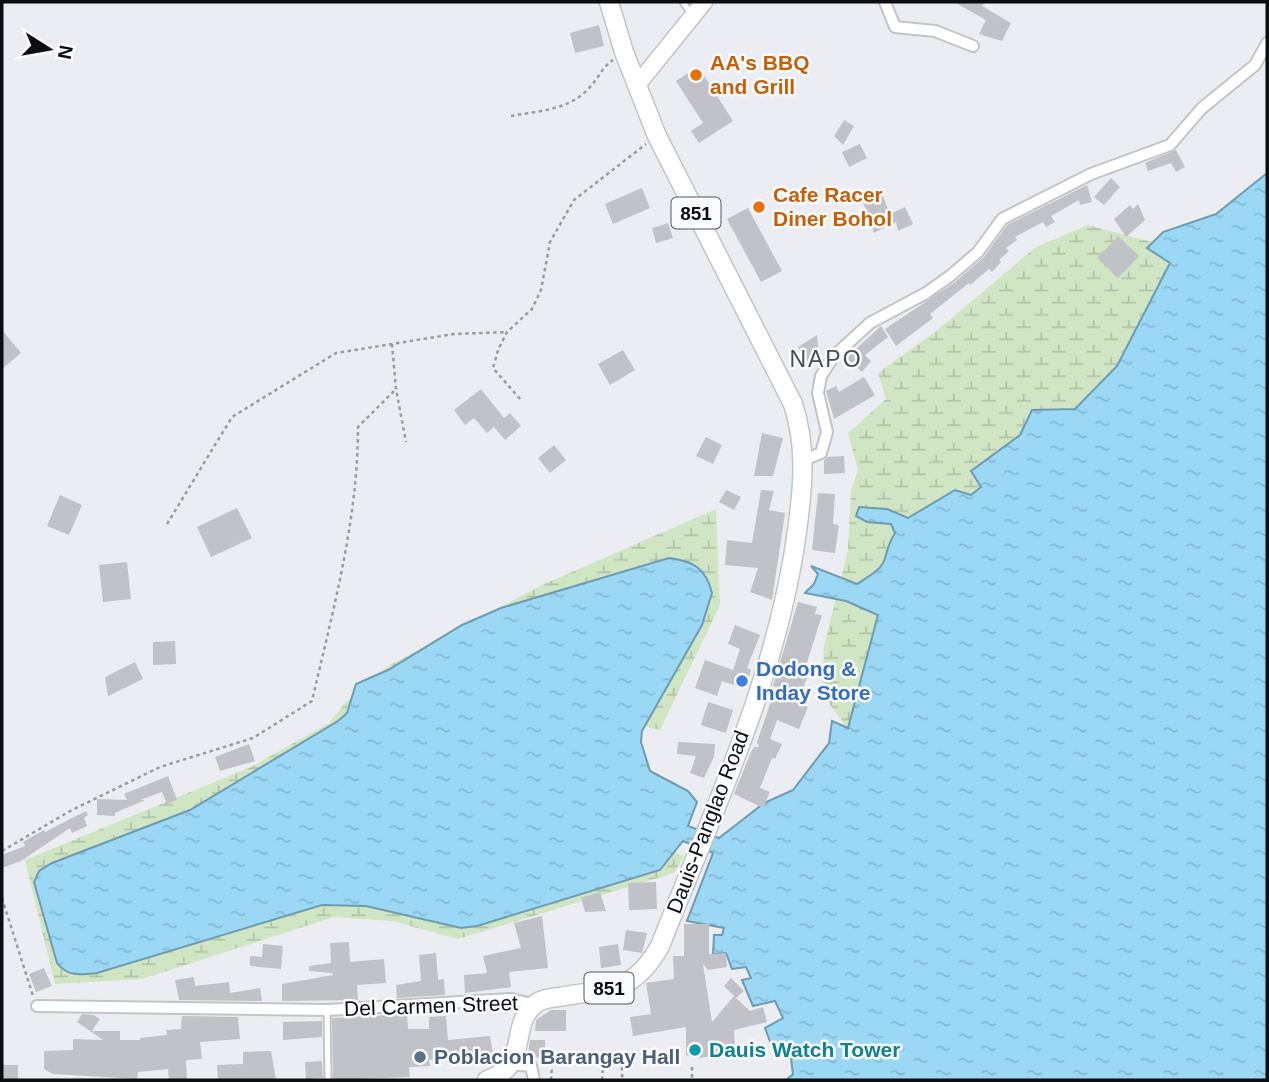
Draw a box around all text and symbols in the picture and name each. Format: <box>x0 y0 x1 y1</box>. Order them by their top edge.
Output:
north arrow <box>14 14 84 84</box>
text: N <box>54 43 77 61</box>
place label: AA's BBQ and Grill <box>710 51 810 98</box>
marker: AA's BBQ and Grill <box>688 67 704 83</box>
place label: Cafe Racer Diner Bohol <box>773 183 892 230</box>
road number: 851 <box>672 197 720 228</box>
marker: Cafe Racer Diner Bohol <box>751 199 767 215</box>
district label: NAPO <box>789 346 863 372</box>
place label: Dodong & Inday Store <box>756 657 870 704</box>
marker: Dodong & Inday Store <box>734 673 750 689</box>
street label: Dauis-Panglao Road <box>662 727 753 916</box>
road number: 851 <box>584 972 634 1004</box>
street label: Del Carmen Street <box>344 991 518 1020</box>
place label: Dauis Watch Tower <box>709 1038 900 1061</box>
marker: Dauis Watch Tower <box>687 1042 703 1058</box>
place label: Poblacion Barangay Hall <box>434 1045 680 1068</box>
marker: Poblacion Barangay Hall <box>412 1049 428 1065</box>

